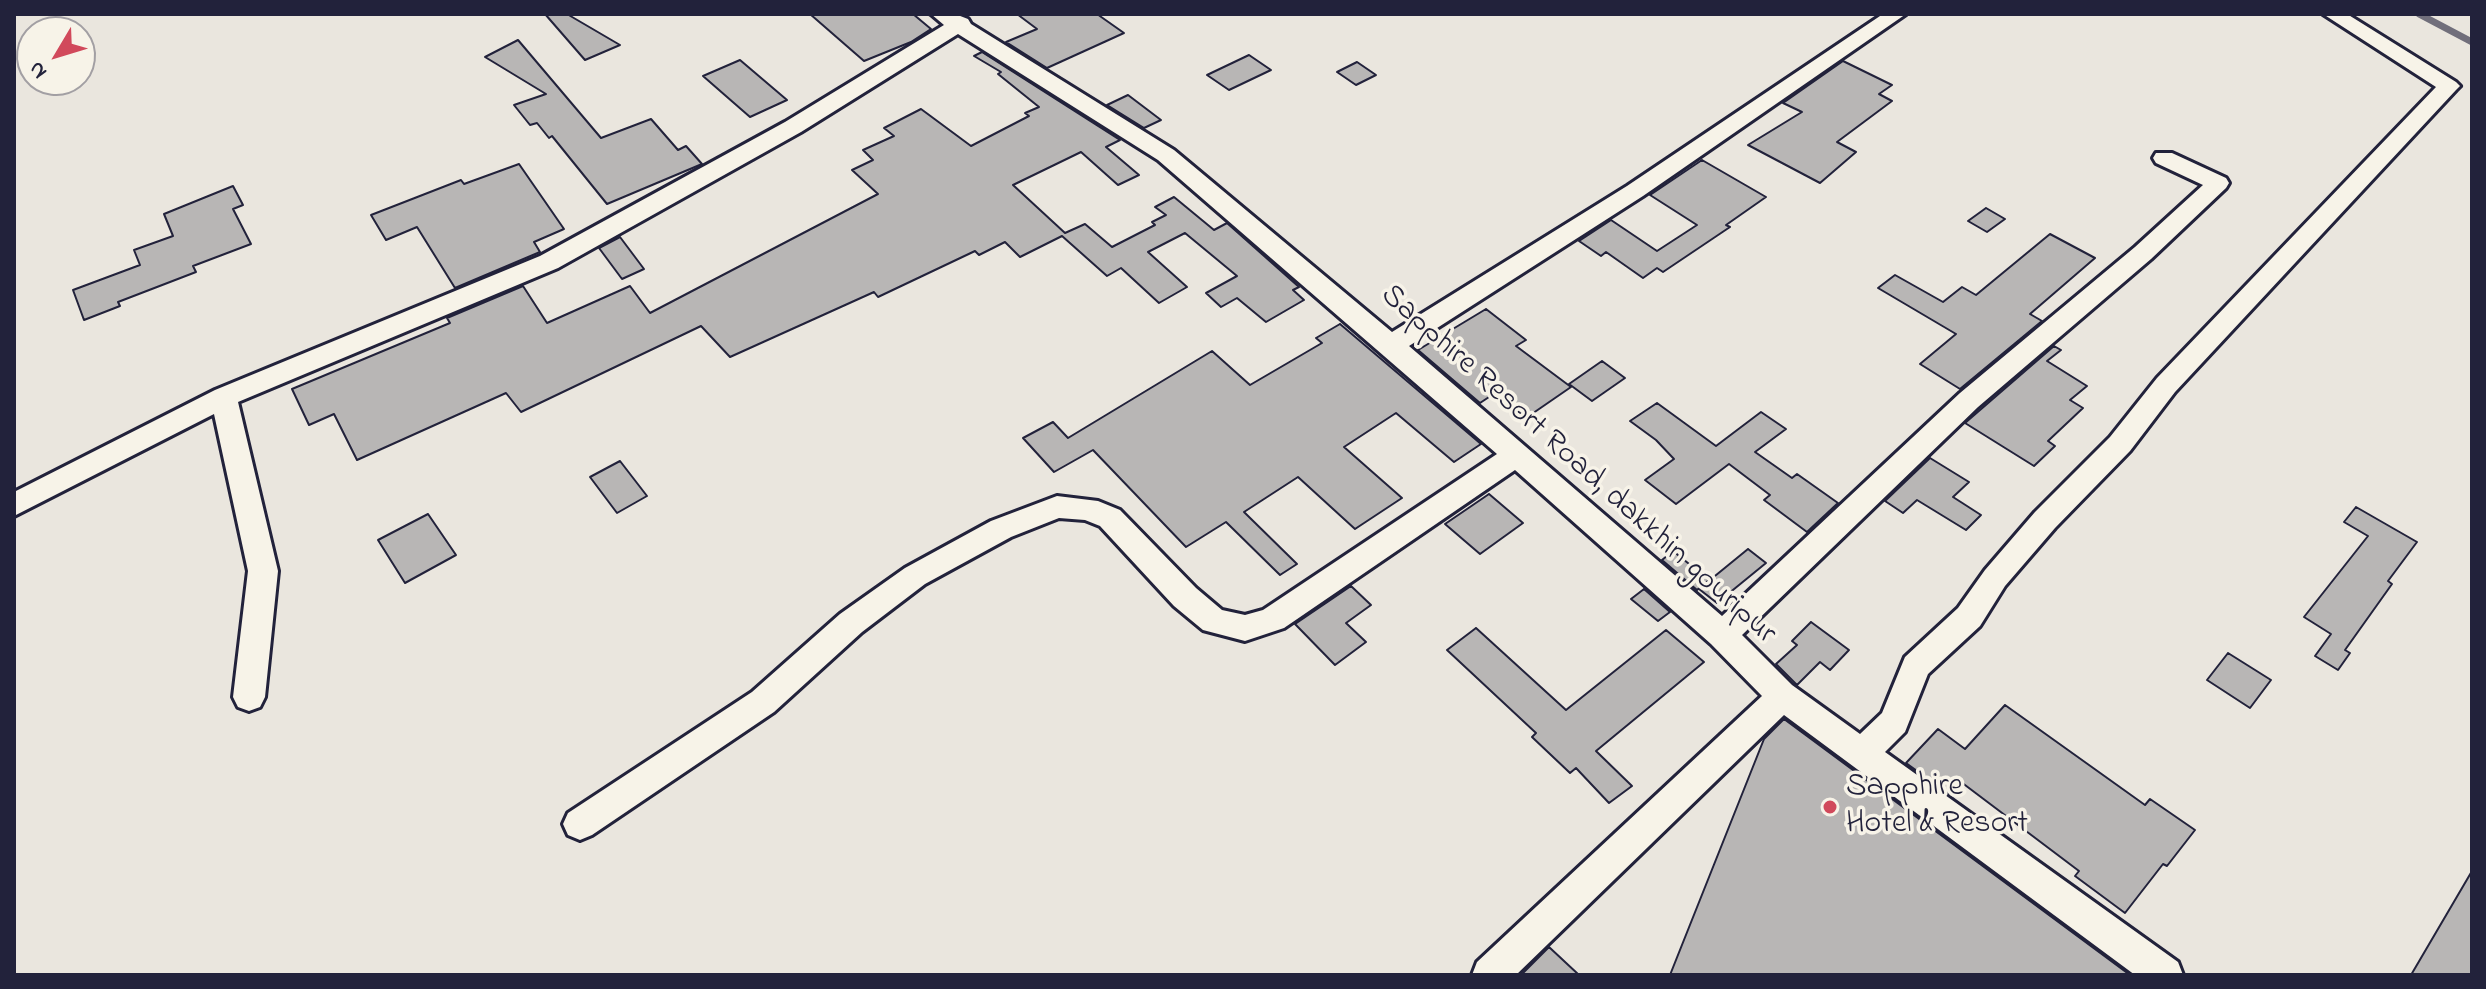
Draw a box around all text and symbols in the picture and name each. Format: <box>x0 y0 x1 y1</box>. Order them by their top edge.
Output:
north arrow <box>16 16 96 96</box>
text: N <box>21 54 56 85</box>
street label: Sapphire Resort Road, dakkhin gouripur <box>1371 278 1783 654</box>
place label: Sapphire Hotel & Resort <box>1846 770 2028 845</box>
marker: Sapphire Hotel & Resort <box>1821 798 1839 816</box>

